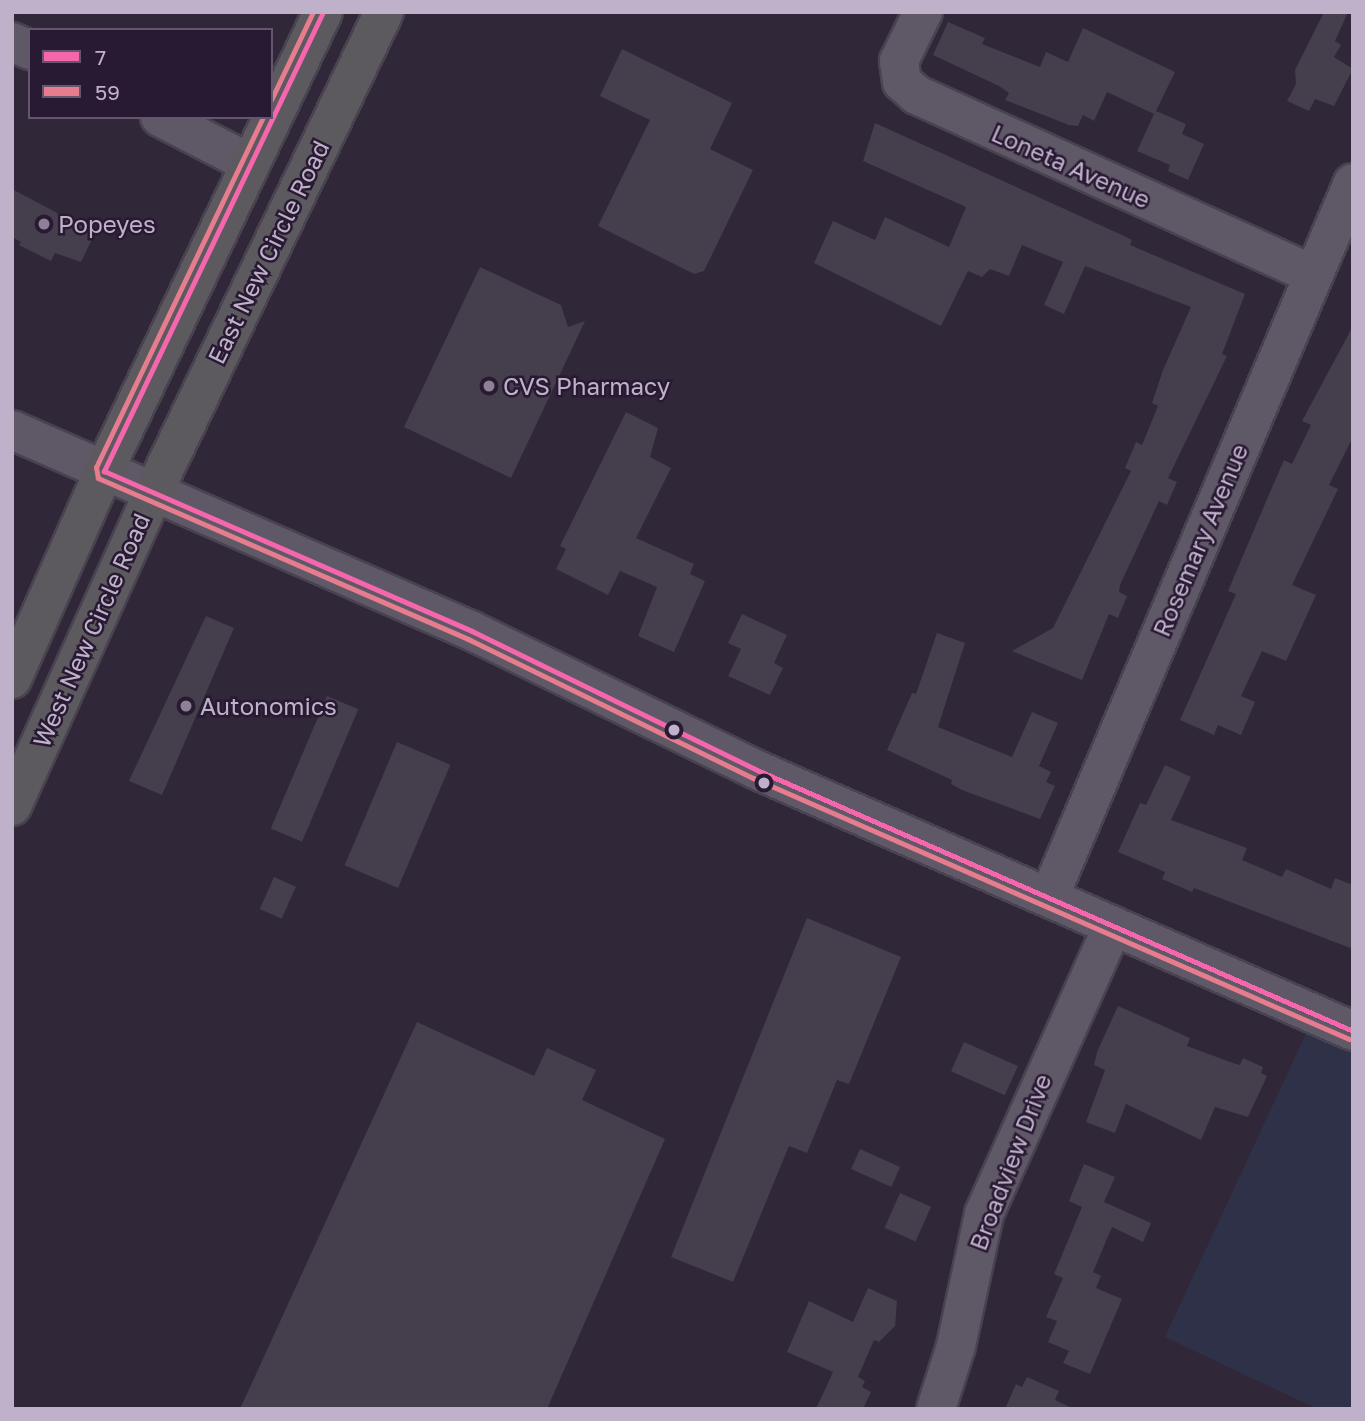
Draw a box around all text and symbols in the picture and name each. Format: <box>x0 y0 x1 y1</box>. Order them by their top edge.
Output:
legend <box>28 28 273 119</box>
text: 7 <box>95 44 106 70</box>
text: 59 <box>95 79 120 105</box>
street label: Loneta Avenue <box>987 118 1155 214</box>
street label: East New Circle Road <box>201 136 335 368</box>
place label: Popeyes <box>58 210 156 238</box>
marker: Popeyes <box>36 216 52 232</box>
place label: CVS Pharmacy <box>503 372 670 400</box>
marker: CVS Pharmacy <box>481 378 497 394</box>
street label: Rosemary Avenue <box>1146 439 1254 641</box>
street label: West New Circle Road <box>26 509 156 751</box>
place label: Autonomics <box>200 692 337 720</box>
marker: Autonomics <box>178 698 194 714</box>
unlabelled marker <box>667 723 681 737</box>
unlabelled marker <box>757 776 771 790</box>
street label: Broadview Drive <box>963 1070 1057 1254</box>

